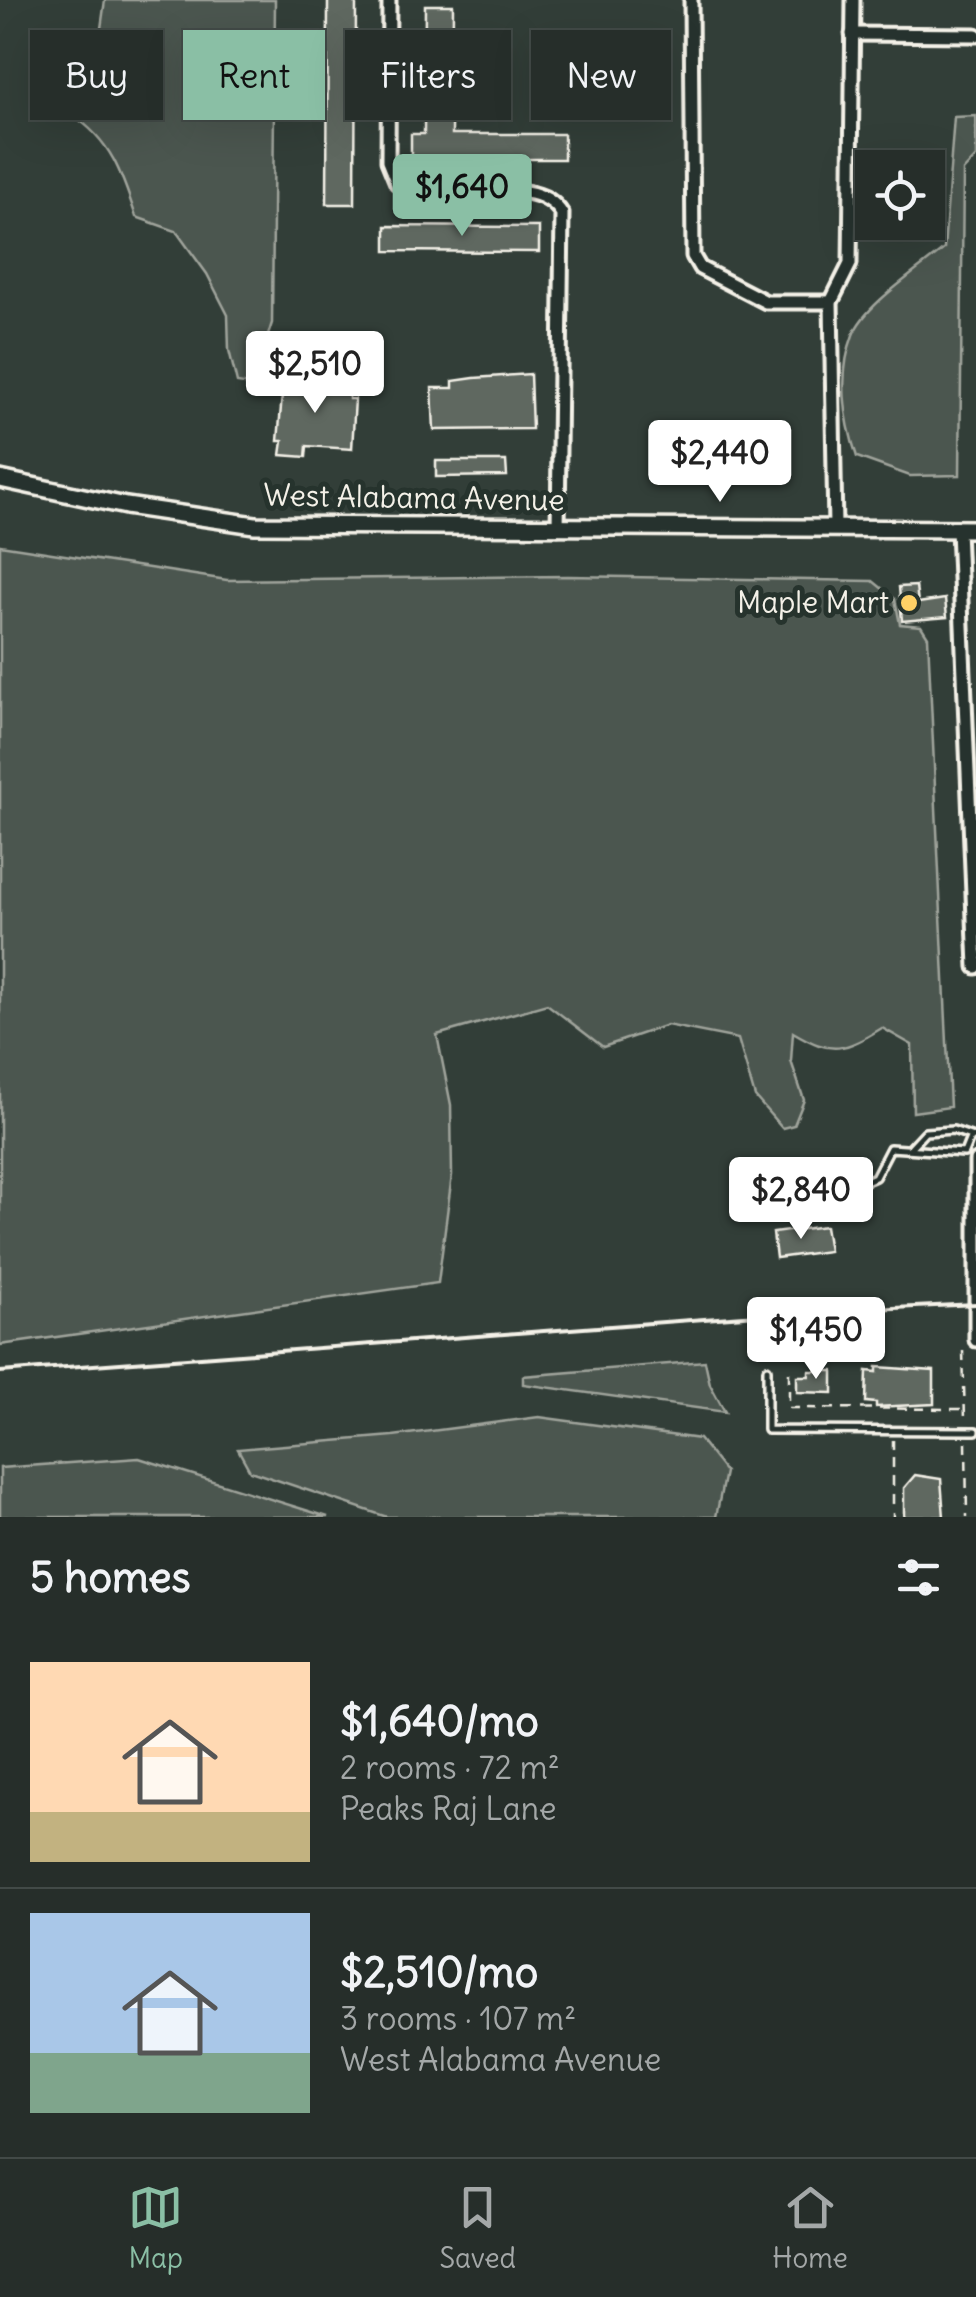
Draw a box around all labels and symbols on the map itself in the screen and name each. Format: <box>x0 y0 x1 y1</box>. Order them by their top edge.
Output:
pin: $1,640 <box>381 154 543 239</box>
pin: $2,510 <box>234 331 396 416</box>
pin: $2,440 <box>639 420 801 505</box>
street label: West Alabama Avenue <box>263 475 565 519</box>
place label: Maple Mart <box>737 583 889 621</box>
marker: Maple Mart <box>898 592 920 614</box>
pin: $2,840 <box>720 1157 882 1242</box>
pin: $1,450 <box>735 1297 897 1382</box>

